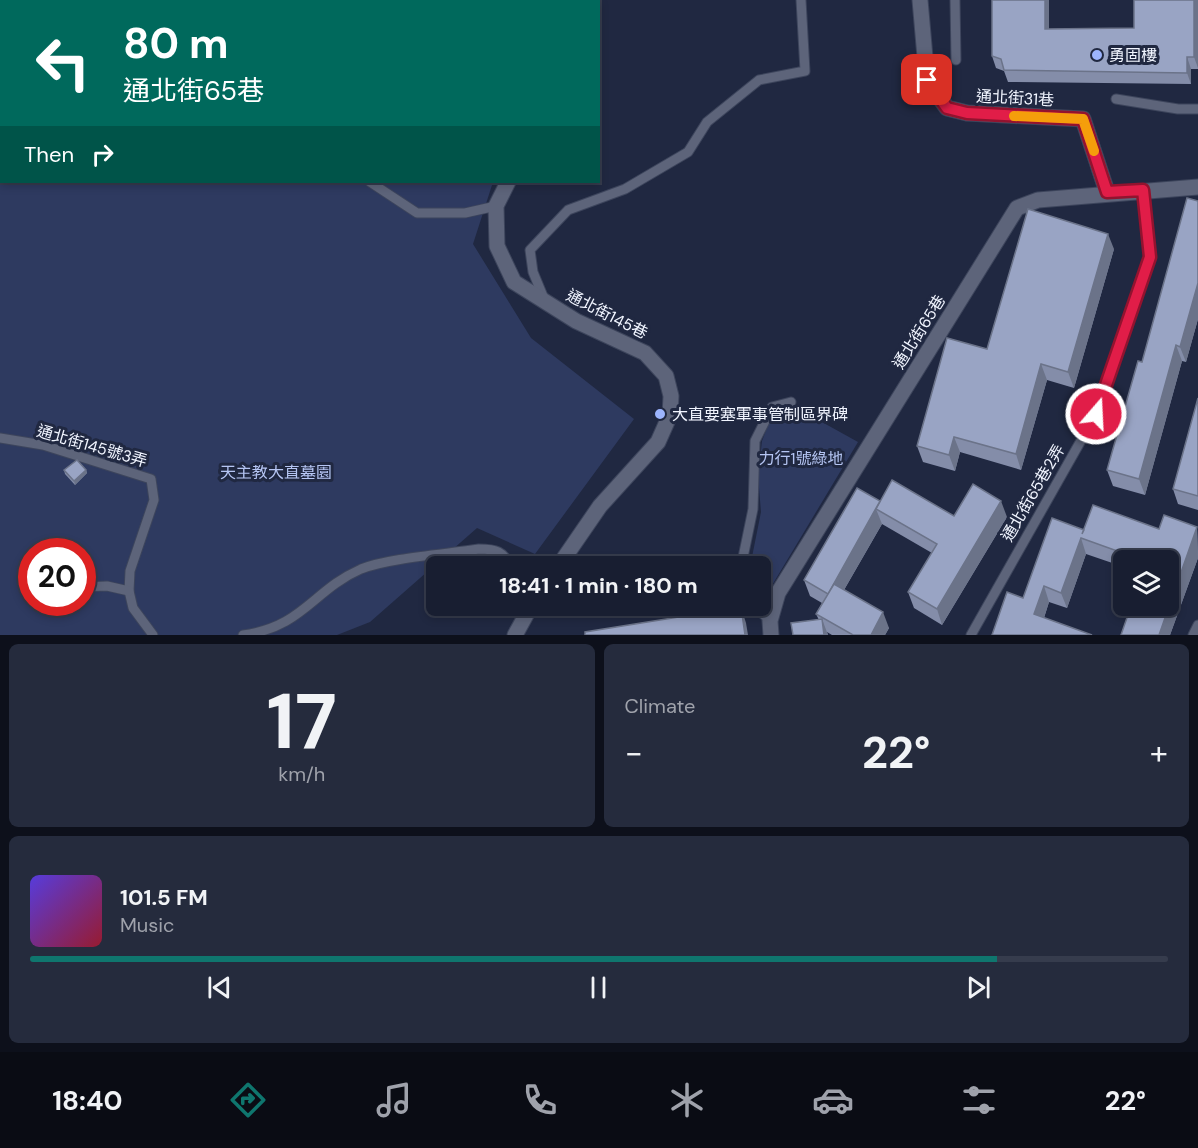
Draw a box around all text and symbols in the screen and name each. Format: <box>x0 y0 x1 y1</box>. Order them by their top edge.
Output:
text: 80 m <box>123 16 229 71</box>
icon: left <box>24 24 102 102</box>
place label: 勇固樓 <box>1109 45 1157 66</box>
marker: 勇固樓 <box>1090 48 1104 62</box>
pin <box>901 54 952 105</box>
icon: arrive <box>910 63 943 96</box>
text: 通北街65巷 <box>123 73 264 108</box>
street label: 通北街31巷 <box>975 85 1055 111</box>
icon: right <box>86 138 119 171</box>
text: Then <box>24 140 74 169</box>
street label: 通北街145巷 <box>563 285 651 343</box>
street label: 通北街65巷 <box>888 291 950 373</box>
position arrow <box>1064 382 1128 446</box>
place label: 大直要塞軍事管制區界碑 <box>672 404 848 425</box>
marker: 大直要塞軍事管制區界碑 <box>653 407 667 421</box>
street label: 通北街145號3弄 <box>34 420 150 472</box>
street label: 通北街65巷2弄 <box>997 441 1069 545</box>
park label: 力行1號綠地 <box>759 448 844 469</box>
park label: 天主教大直墓園 <box>220 462 332 483</box>
speed limit sign: 20 <box>18 538 96 616</box>
map controls <box>1113 550 1179 616</box>
button: layers <box>1113 550 1179 616</box>
text: 18:41 · 1 min · 180 m <box>499 571 698 600</box>
text: 17 <box>267 671 337 772</box>
text: Climate <box>625 693 695 719</box>
text: 22° <box>862 723 930 782</box>
text: − <box>625 731 643 774</box>
text: + <box>1150 731 1168 774</box>
text: km/h <box>278 761 325 787</box>
text: 101.5 FM <box>120 883 208 912</box>
text: Music <box>120 912 175 938</box>
icon: previous <box>203 971 236 1004</box>
icon: pause <box>582 971 615 1004</box>
icon: next <box>962 971 995 1004</box>
icon: directions <box>227 1079 269 1121</box>
icon: music <box>373 1079 415 1121</box>
icon: phone <box>519 1079 561 1121</box>
icon: climate <box>666 1079 708 1121</box>
icon: car <box>812 1079 854 1121</box>
icon: filters <box>958 1079 1000 1121</box>
text: 18:40 <box>52 1083 123 1118</box>
text: 22° <box>1105 1083 1146 1118</box>

